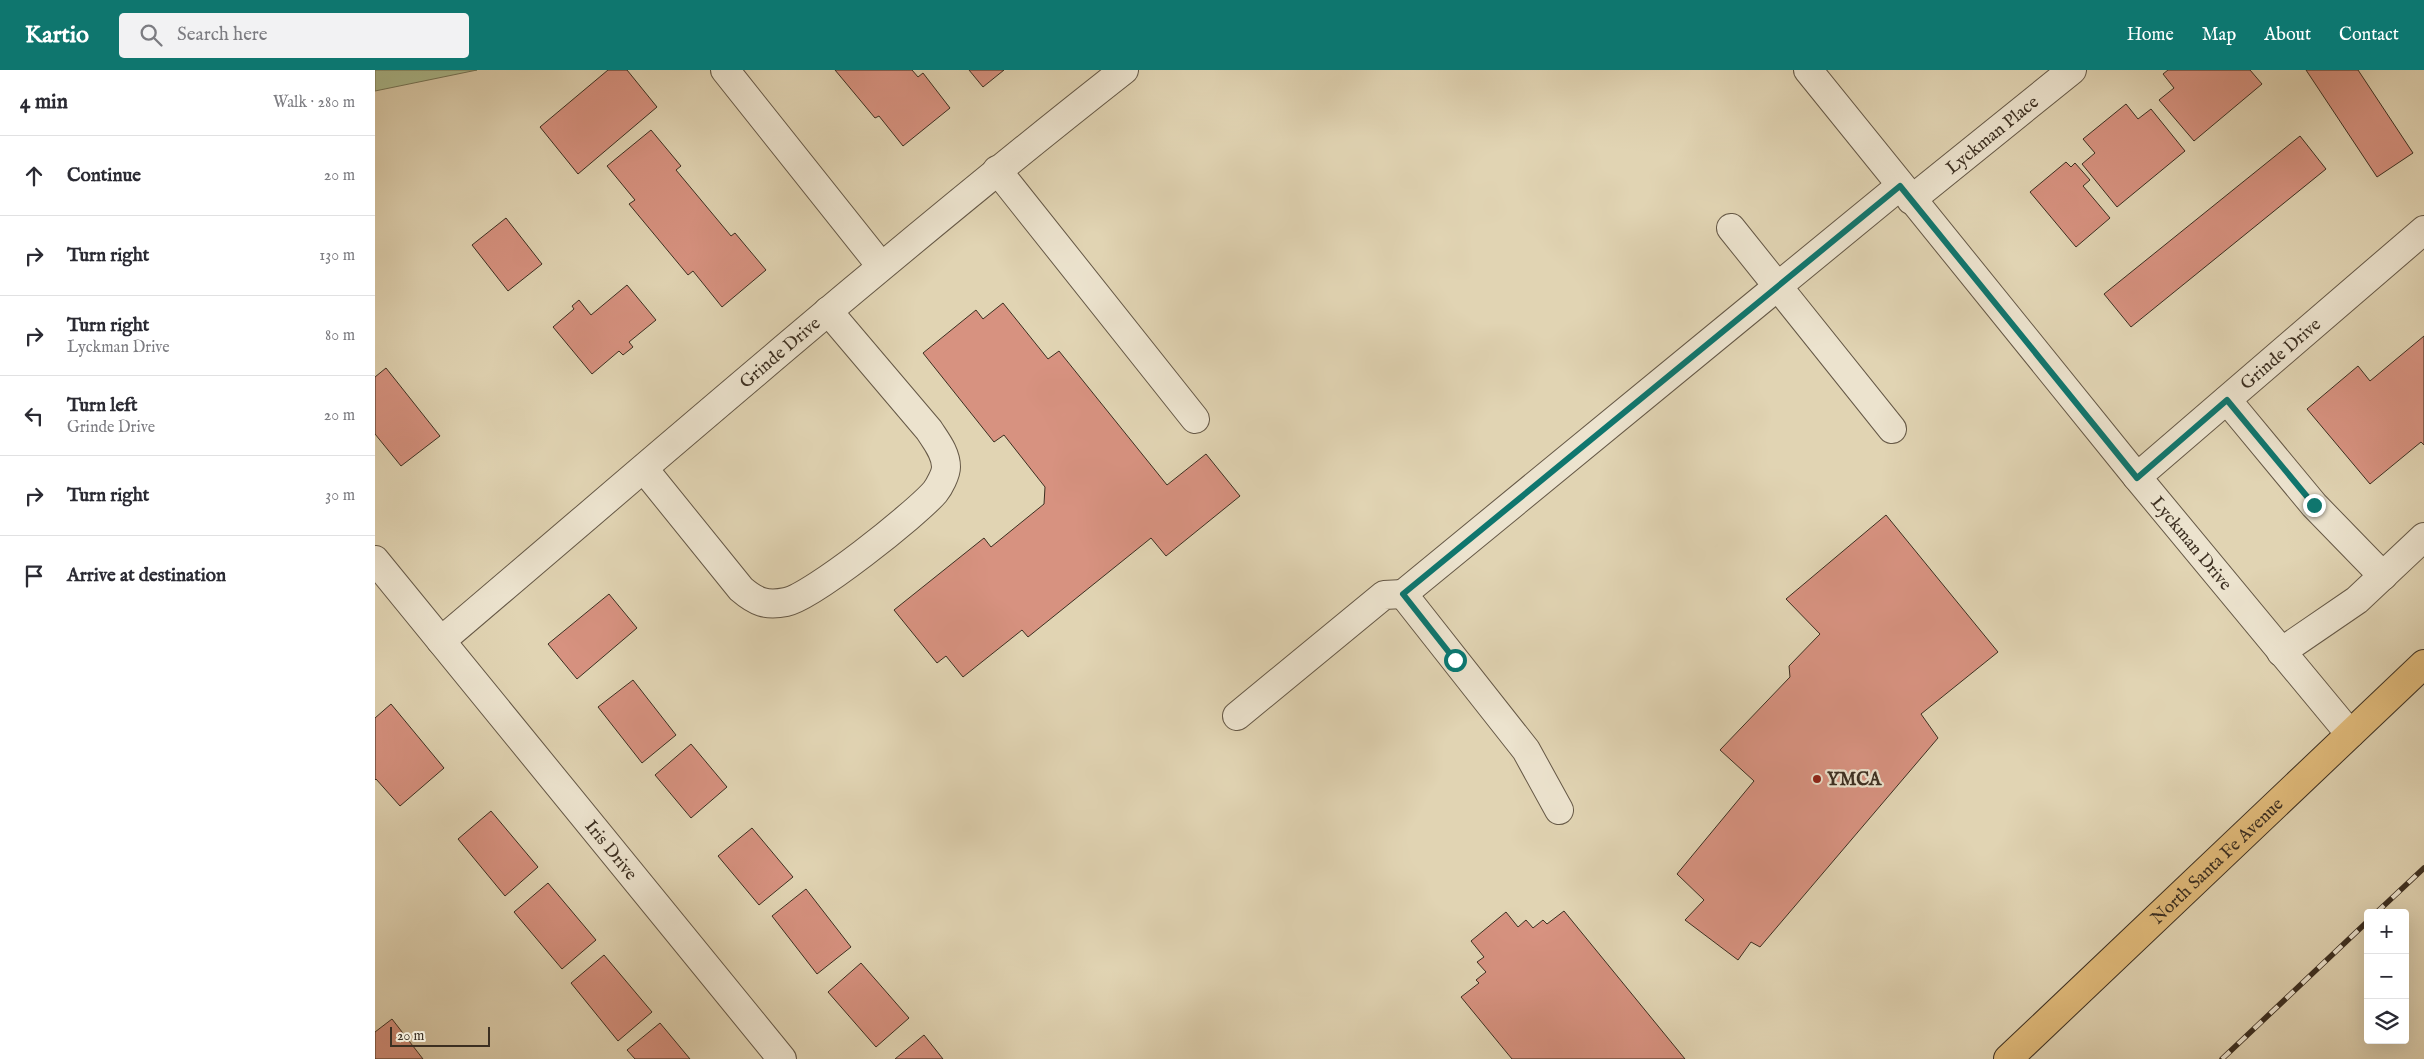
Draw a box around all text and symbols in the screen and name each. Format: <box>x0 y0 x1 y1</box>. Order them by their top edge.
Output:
search box <box>119 13 469 58</box>
text: Kartio <box>25 20 89 51</box>
icon: search <box>137 21 165 49</box>
text: Search here <box>177 23 268 47</box>
text: Home <box>2127 24 2174 47</box>
text: Map <box>2202 24 2236 47</box>
text: About <box>2264 24 2311 47</box>
text: Contact <box>2339 24 2399 47</box>
text: 4 min <box>20 89 68 116</box>
street label: Lyckman Place <box>1942 91 2044 180</box>
text: Walk · 280 m <box>273 93 355 113</box>
icon: ahead <box>20 162 48 190</box>
text: Continue <box>67 164 141 188</box>
text: 20 m <box>324 166 355 186</box>
icon: right <box>20 242 48 270</box>
text: Turn right <box>67 244 149 268</box>
text: 130 m <box>319 246 355 266</box>
street label: Grinde Drive <box>735 313 826 394</box>
text: Turn right <box>67 314 149 338</box>
street label: Grinde Drive <box>2236 314 2326 396</box>
icon: right <box>20 322 48 350</box>
text: 80 m <box>325 326 355 346</box>
text: Lyckman Drive <box>67 338 170 358</box>
text: Turn left <box>67 394 138 418</box>
icon: left <box>20 402 48 430</box>
text: 20 m <box>324 406 355 426</box>
text: Grinde Drive <box>67 418 155 438</box>
icon: right <box>20 482 48 510</box>
text: Turn right <box>67 484 149 508</box>
text: 30 m <box>325 486 355 506</box>
street label: Lyckman Drive <box>2145 492 2236 596</box>
route end <box>2303 494 2326 517</box>
icon: arrive <box>20 562 48 590</box>
text: Arrive at destination <box>67 564 226 588</box>
route start <box>1444 649 1467 672</box>
place label: YMCA <box>1827 769 1882 792</box>
marker: YMCA <box>1811 773 1823 785</box>
street label: North Santa Fe Avenue <box>2147 794 2289 930</box>
street label: Iris Drive <box>579 816 642 886</box>
map controls <box>2364 909 2409 1044</box>
button: + <box>2364 909 2409 954</box>
button: − <box>2364 954 2409 999</box>
button: layers <box>2364 999 2409 1044</box>
scale bar <box>390 1024 490 1047</box>
text: 20 m <box>397 1027 424 1045</box>

